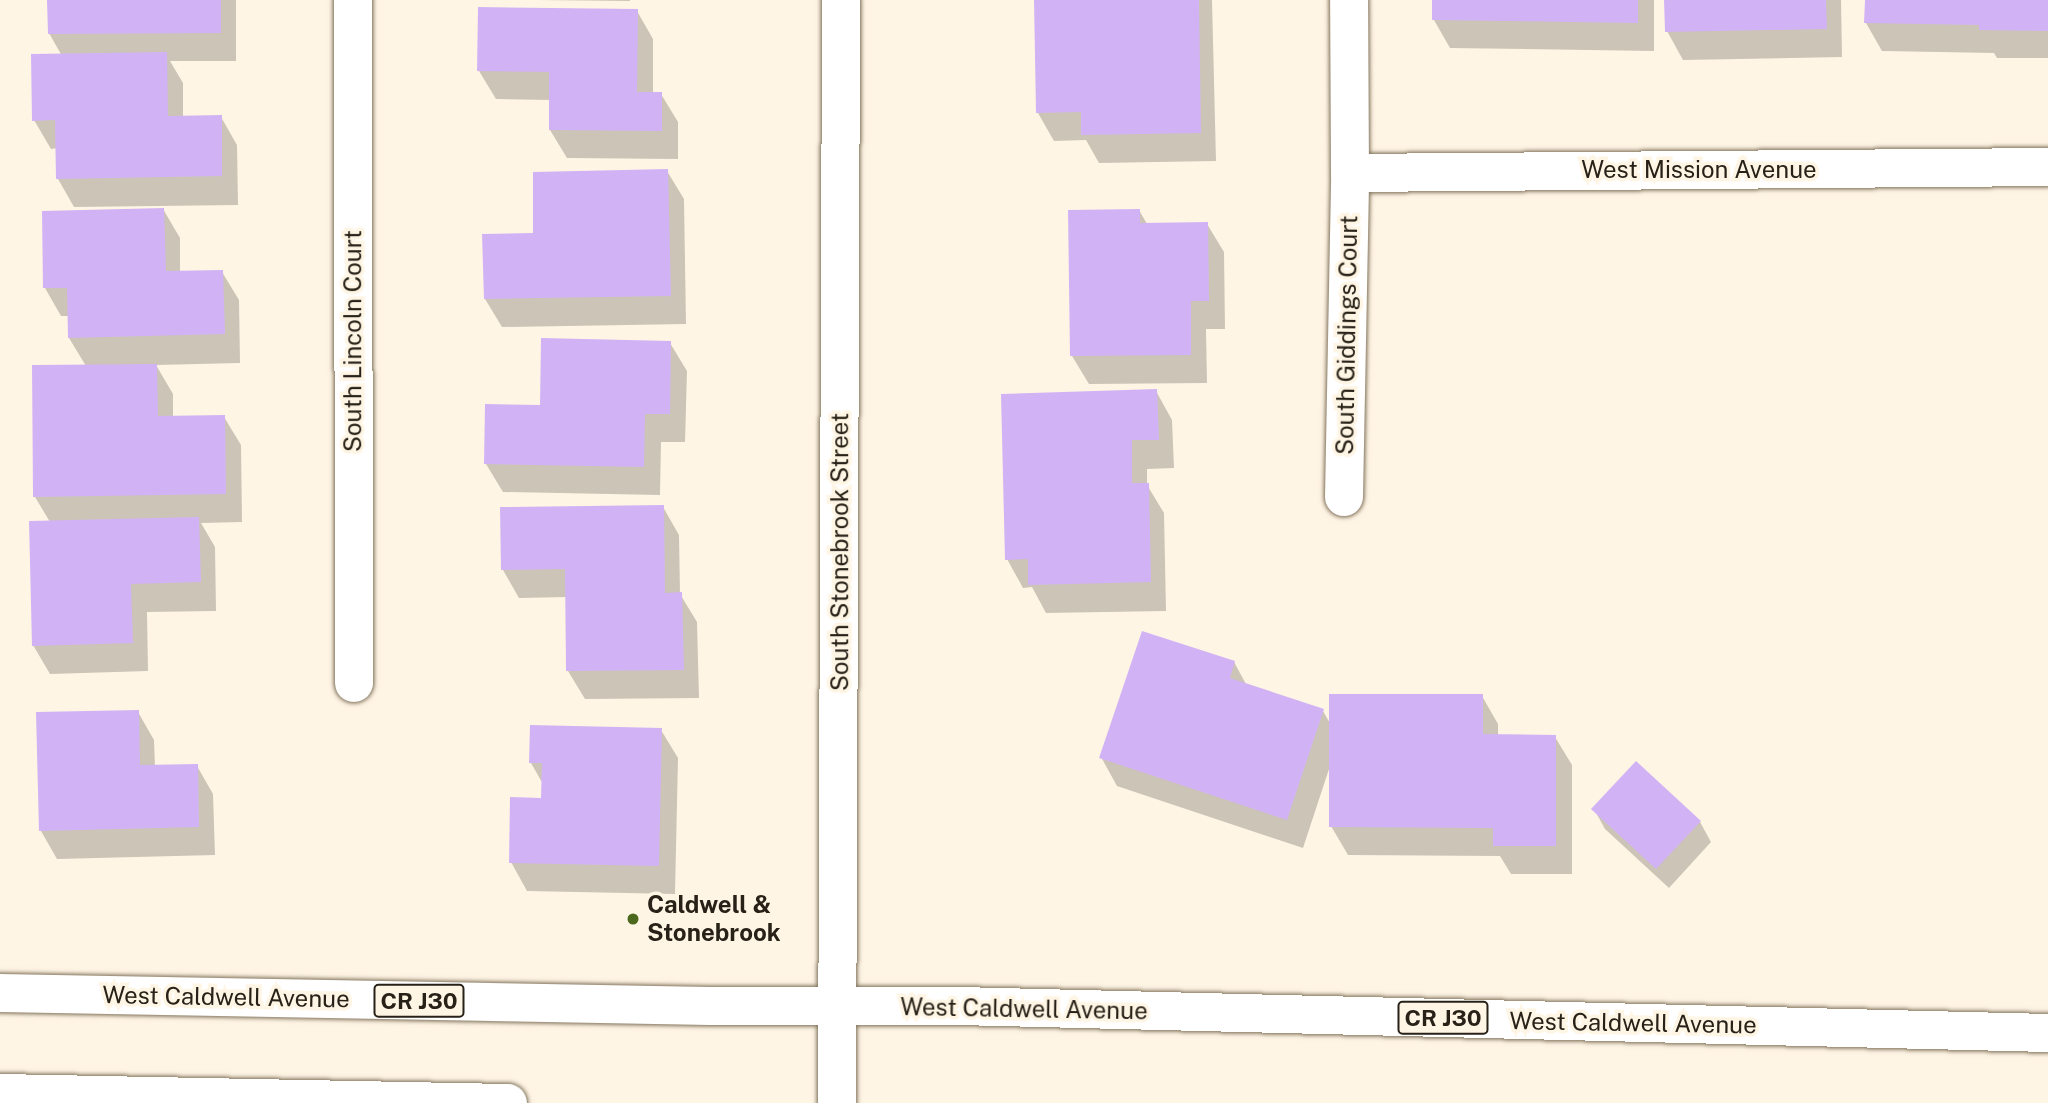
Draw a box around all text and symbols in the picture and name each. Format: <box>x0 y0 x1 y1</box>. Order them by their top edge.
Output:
street label: West Mission Avenue <box>1581 156 1817 184</box>
street label: South Giddings Court <box>1331 215 1363 455</box>
street label: South Lincoln Court <box>339 230 367 452</box>
street label: South Stonebrook Street <box>826 413 854 691</box>
place label: Caldwell & Stonebrook <box>647 891 781 947</box>
marker: Caldwell & Stonebrook <box>625 911 641 927</box>
street label: West Caldwell Avenue <box>102 980 350 1014</box>
road number: CR J30 <box>372 982 466 1020</box>
street label: West Caldwell Avenue <box>900 992 1148 1026</box>
road number: CR J30 <box>1396 998 1490 1037</box>
street label: West Caldwell Avenue <box>1509 1006 1757 1040</box>

